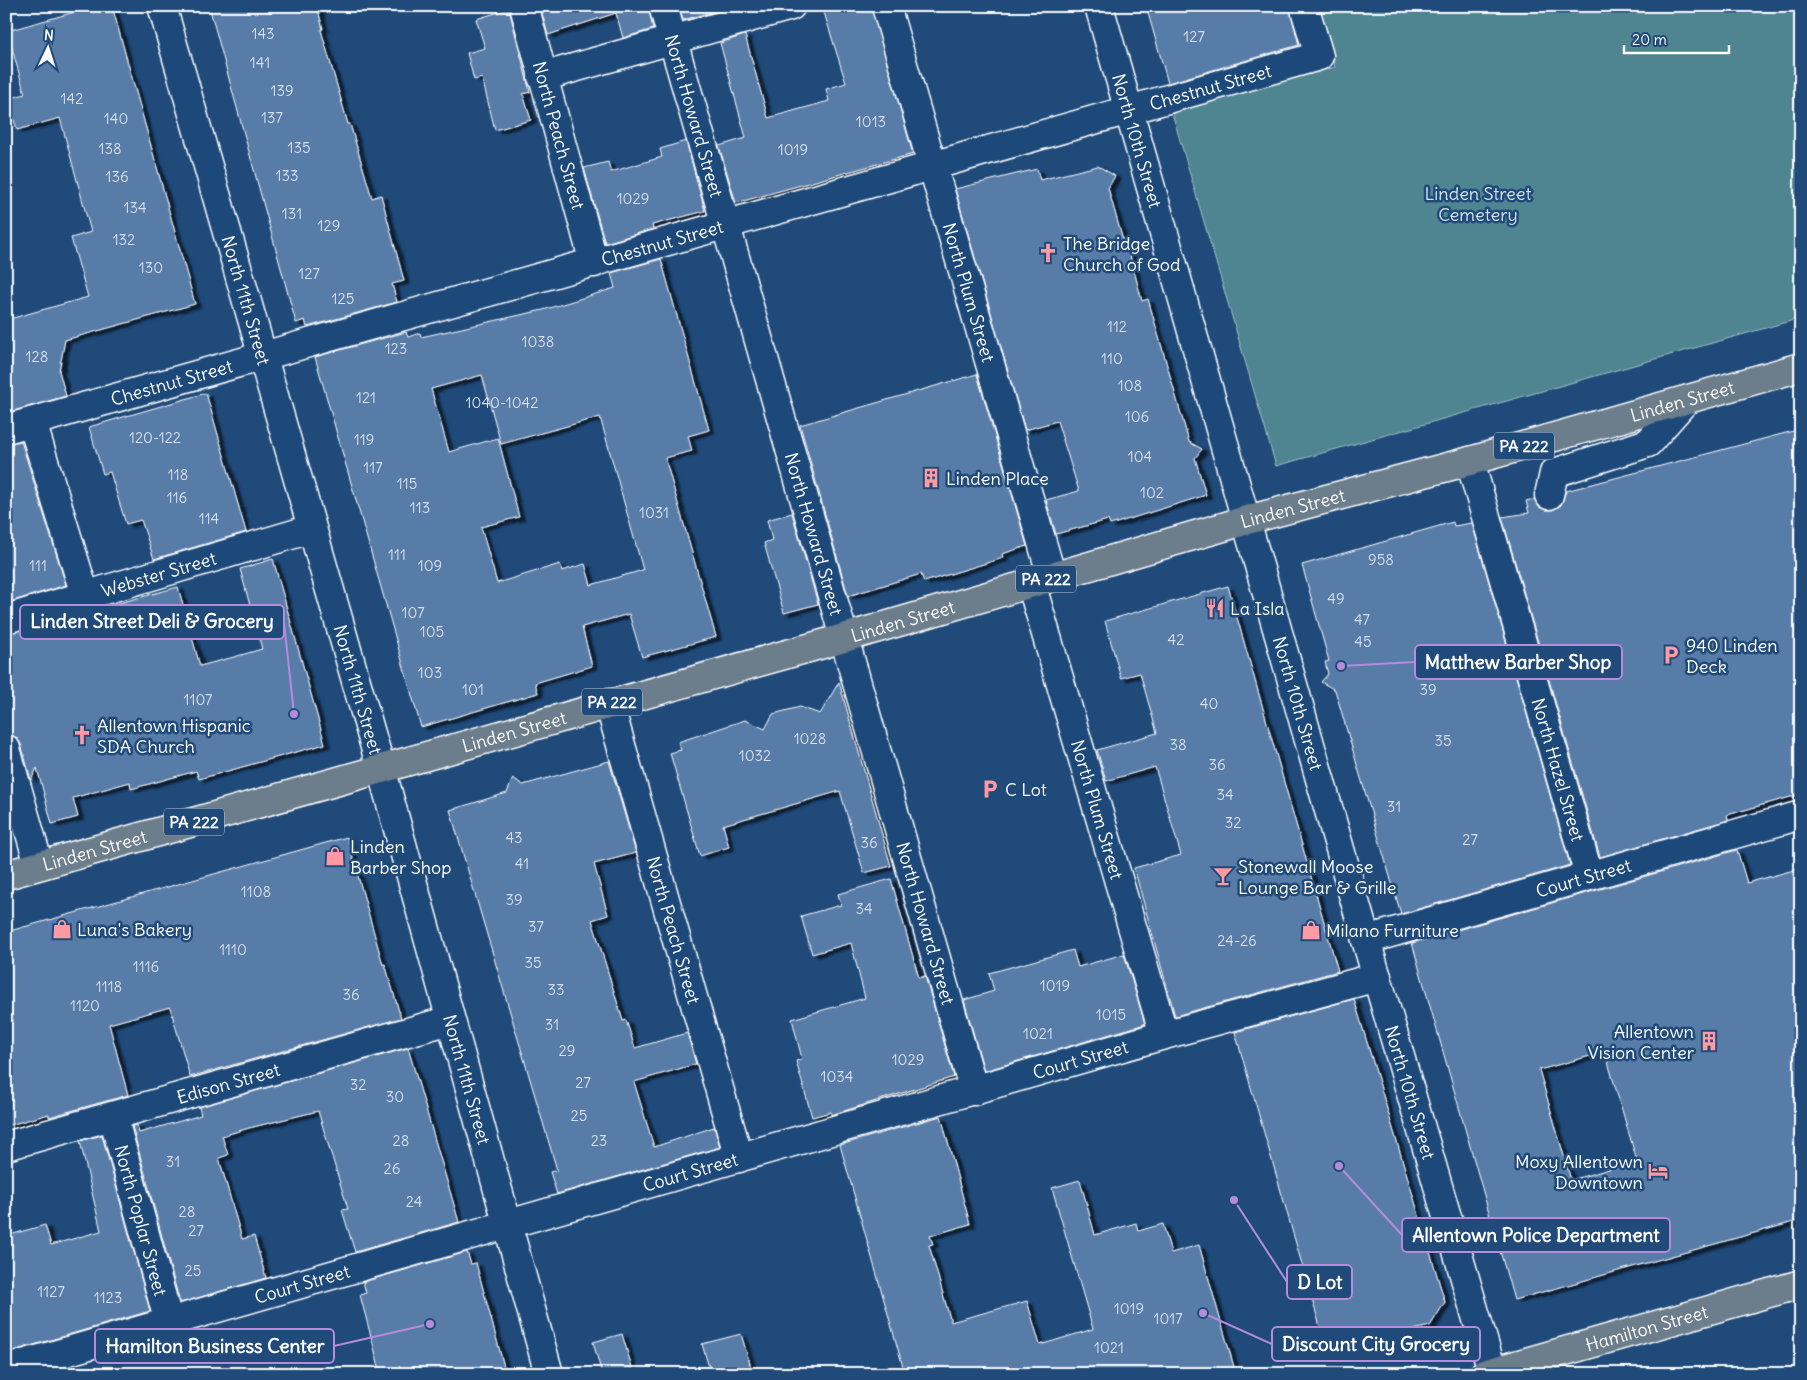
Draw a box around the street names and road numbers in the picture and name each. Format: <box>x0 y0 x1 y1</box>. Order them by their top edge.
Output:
street label: North Howard Street <box>660 32 729 200</box>
street label: North Peach Street <box>528 59 590 212</box>
street label: Chestnut Street <box>1147 59 1274 115</box>
street label: North 10th Street <box>1107 71 1168 210</box>
street label: Chestnut Street <box>599 214 726 271</box>
street label: North Plum Street <box>938 220 1000 365</box>
street label: North 11th Street <box>217 233 276 368</box>
street label: Chestnut Street <box>108 354 235 410</box>
street label: Linden Street <box>1627 375 1737 426</box>
road number: PA 222 <box>1494 432 1554 460</box>
street label: North Howard Street <box>780 450 848 618</box>
street label: Linden Street <box>1238 483 1347 533</box>
street label: Webster Street <box>98 546 219 602</box>
road number: PA 222 <box>1016 566 1076 592</box>
street label: Linden Street <box>848 595 957 647</box>
street label: North 11th Street <box>329 622 388 757</box>
street label: North 10th Street <box>1268 633 1328 773</box>
road number: PA 222 <box>582 689 642 716</box>
street label: North Hazel Street <box>1527 695 1590 844</box>
street label: Linden Street <box>459 706 569 757</box>
street label: North Plum Street <box>1066 737 1129 882</box>
road number: PA 222 <box>164 809 224 836</box>
street label: Linden Street <box>40 824 149 876</box>
street label: North Howard Street <box>892 839 960 1007</box>
street label: North Peach Street <box>642 853 706 1006</box>
street label: Court Street <box>1533 853 1634 902</box>
street label: North 11th Street <box>438 1012 496 1147</box>
street label: North 10th Street <box>1380 1023 1441 1162</box>
street label: Court Street <box>1030 1035 1131 1084</box>
street label: Edison Street <box>174 1057 282 1108</box>
street label: North Poplar Street <box>110 1142 173 1298</box>
street label: Court Street <box>640 1147 740 1196</box>
street label: Court Street <box>252 1259 352 1308</box>
street label: Hamilton Street <box>1583 1300 1710 1356</box>

